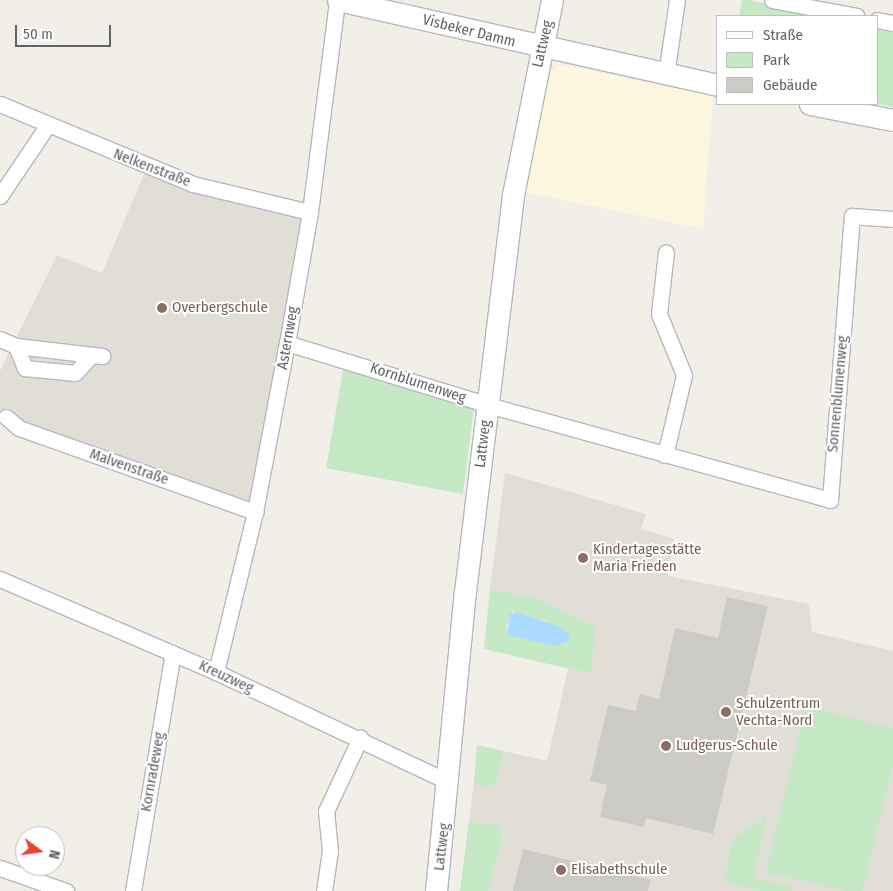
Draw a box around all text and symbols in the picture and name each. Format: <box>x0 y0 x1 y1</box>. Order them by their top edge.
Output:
street label: Visbeker Damm <box>421 11 517 51</box>
scale bar <box>18 15 114 47</box>
legend <box>716 15 878 105</box>
street label: Lattweg <box>529 19 557 69</box>
text: 50 m <box>23 25 53 43</box>
text: Straße <box>763 26 803 44</box>
text: Park <box>763 51 790 69</box>
text: Gebäude <box>763 76 818 94</box>
street label: Nelkenstraße <box>111 145 193 191</box>
place label: Overbergschule <box>172 299 268 317</box>
marker: Overbergschule <box>156 302 168 314</box>
street label: Asternweg <box>274 305 302 371</box>
street label: Sonnenblumenweg <box>824 335 852 453</box>
street label: Kornblumenweg <box>368 359 468 407</box>
street label: Lattweg <box>471 419 495 469</box>
street label: Malvenstraße <box>87 445 171 489</box>
place label: Kindertagesstätte Maria Frieden <box>593 540 701 575</box>
marker: Kindertagesstätte Maria Frieden <box>577 552 589 564</box>
street label: Kreuzweg <box>196 657 256 697</box>
place label: Schulzentrum Vechta-Nord <box>736 694 820 729</box>
marker: Schulzentrum Vechta-Nord <box>720 706 732 718</box>
street label: Kornradeweg <box>137 731 169 813</box>
place label: Ludgerus-Schule <box>676 737 778 755</box>
marker: Ludgerus-Schule <box>660 740 672 752</box>
street label: Lattweg <box>430 822 454 872</box>
north arrow <box>15 826 65 876</box>
text: N <box>45 848 63 861</box>
place label: Elisabethschule <box>571 861 667 879</box>
marker: Elisabethschule <box>555 864 567 876</box>

